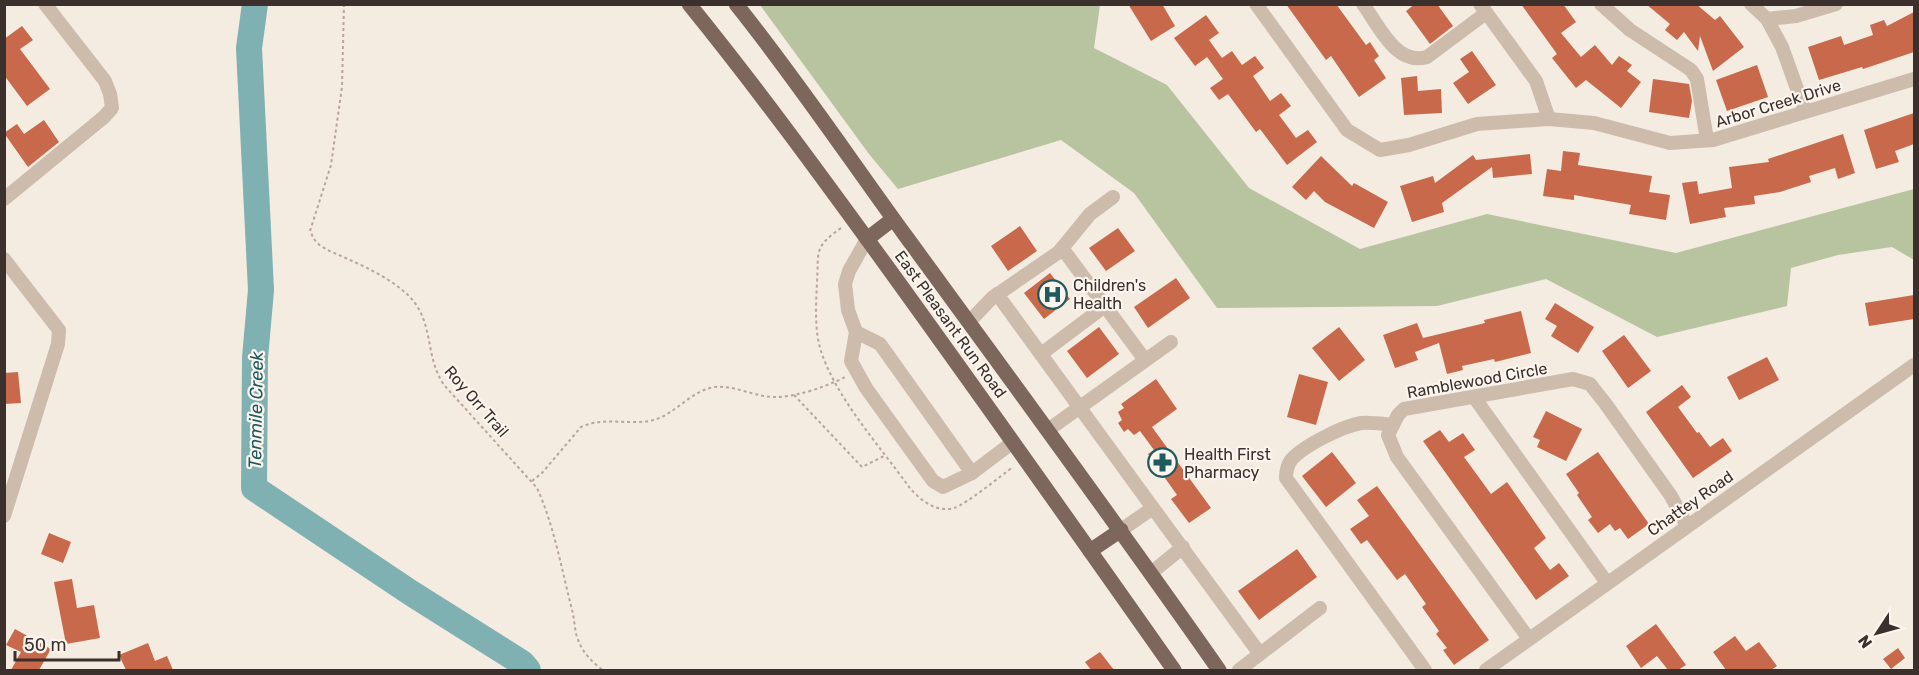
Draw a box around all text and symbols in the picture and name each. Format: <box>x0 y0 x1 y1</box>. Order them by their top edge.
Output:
street label: Arbor Creek Drive <box>1713 75 1843 132</box>
street label: East Pleasant Run Road <box>891 247 1010 402</box>
place label: Children's Health <box>1073 276 1146 313</box>
hospital icon: Children's Health <box>1036 278 1068 310</box>
water label: Tenmile Creek <box>244 351 268 469</box>
street label: Ramblewood Circle <box>1405 359 1549 402</box>
street label: Roy Orr Trail <box>441 362 513 441</box>
place label: Health First Pharmacy <box>1184 445 1271 482</box>
pharmacy icon: Health First Pharmacy <box>1147 447 1179 479</box>
street label: Chattey Road <box>1644 467 1737 540</box>
north arrow <box>1847 603 1907 663</box>
scale bar <box>15 624 118 662</box>
text: N <box>1854 631 1876 652</box>
text: 50 m <box>24 634 67 656</box>

